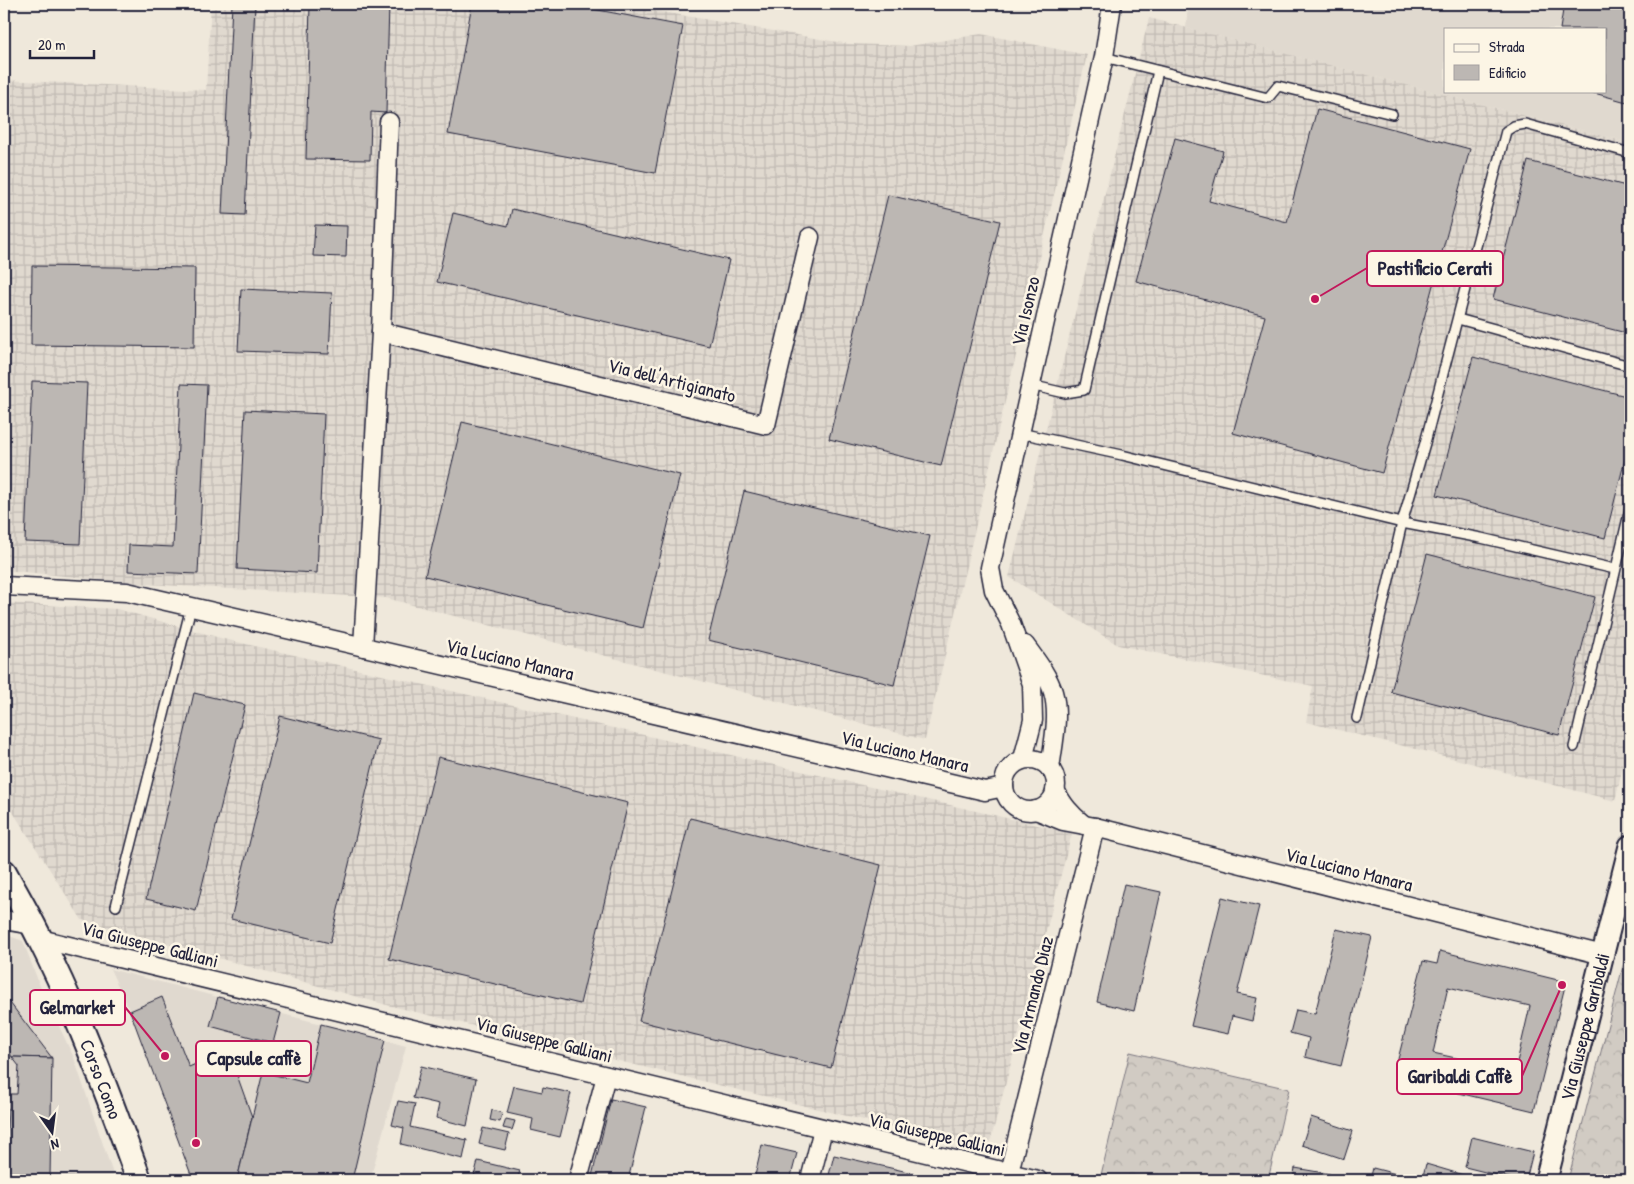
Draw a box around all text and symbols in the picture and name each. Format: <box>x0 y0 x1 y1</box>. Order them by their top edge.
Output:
scale bar <box>30 28 94 60</box>
legend <box>1444 28 1606 92</box>
text: 20 m <box>38 34 65 55</box>
text: Strada <box>1489 36 1525 57</box>
text: Edificio <box>1489 62 1526 83</box>
callout: Pastificio Cerati <box>1367 251 1503 286</box>
text: Pastificio Cerati <box>1377 254 1493 281</box>
street label: Via Isonzo <box>1004 273 1046 348</box>
street label: Via dell'Artigianato <box>605 352 739 409</box>
street label: Via Luciano Manara <box>443 632 577 686</box>
street label: Via Luciano Manara <box>838 724 972 778</box>
street label: Via Luciano Manara <box>1282 841 1416 898</box>
street label: Via Giuseppe Galliani <box>79 914 221 974</box>
street label: Via Armando Diaz <box>1005 933 1059 1057</box>
street label: Via Giuseppe Garibaldi <box>1554 950 1616 1103</box>
callout: Gelmarket <box>30 990 125 1025</box>
text: Gelmarket <box>39 993 116 1020</box>
street label: Via Giuseppe Galliani <box>473 1009 615 1069</box>
street label: Corso Como <box>74 1035 129 1123</box>
callout: Capsule caffè <box>196 1041 311 1076</box>
text: Capsule caffè <box>207 1044 302 1072</box>
callout: Garibaldi Caffè <box>1397 1059 1522 1094</box>
text: Garibaldi Caffè <box>1407 1062 1513 1089</box>
north arrow <box>28 1106 78 1156</box>
street label: Via Giuseppe Galliani <box>866 1106 1008 1162</box>
text: N <box>49 1135 61 1155</box>

